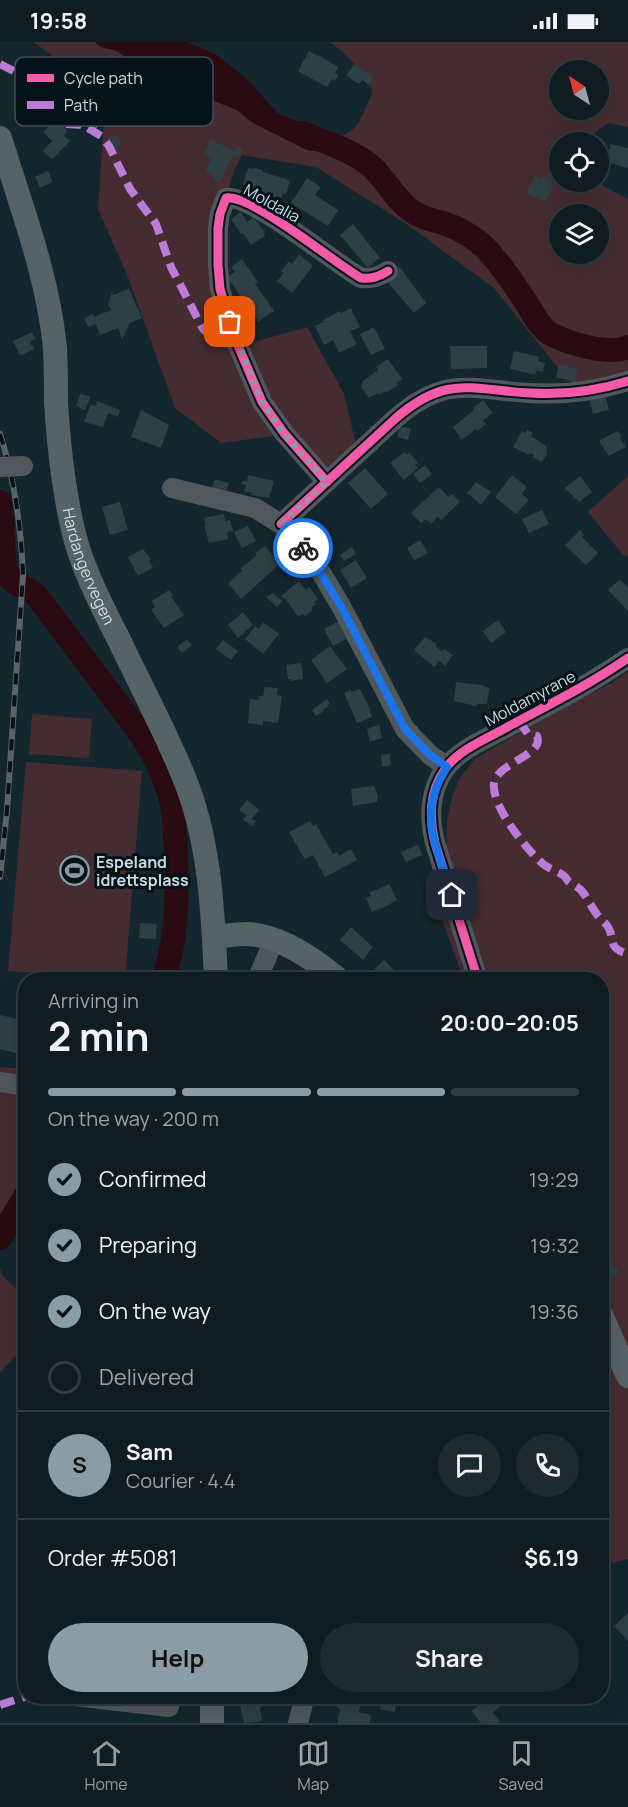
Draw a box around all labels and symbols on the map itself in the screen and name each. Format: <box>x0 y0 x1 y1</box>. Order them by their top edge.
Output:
legend <box>15 57 213 126</box>
north arrow <box>549 60 609 120</box>
text: Cycle path <box>64 67 143 89</box>
text: Path <box>64 94 98 116</box>
street label: Moldalia <box>240 178 304 228</box>
pin <box>204 296 255 347</box>
street label: Hardangervegen <box>57 506 120 628</box>
courier <box>273 518 333 578</box>
street label: Moldamyrane <box>481 665 579 731</box>
place label: Espeland idrettsplass <box>96 851 189 891</box>
sports icon: Espeland idrettsplass <box>59 855 91 887</box>
pin <box>426 869 477 920</box>

